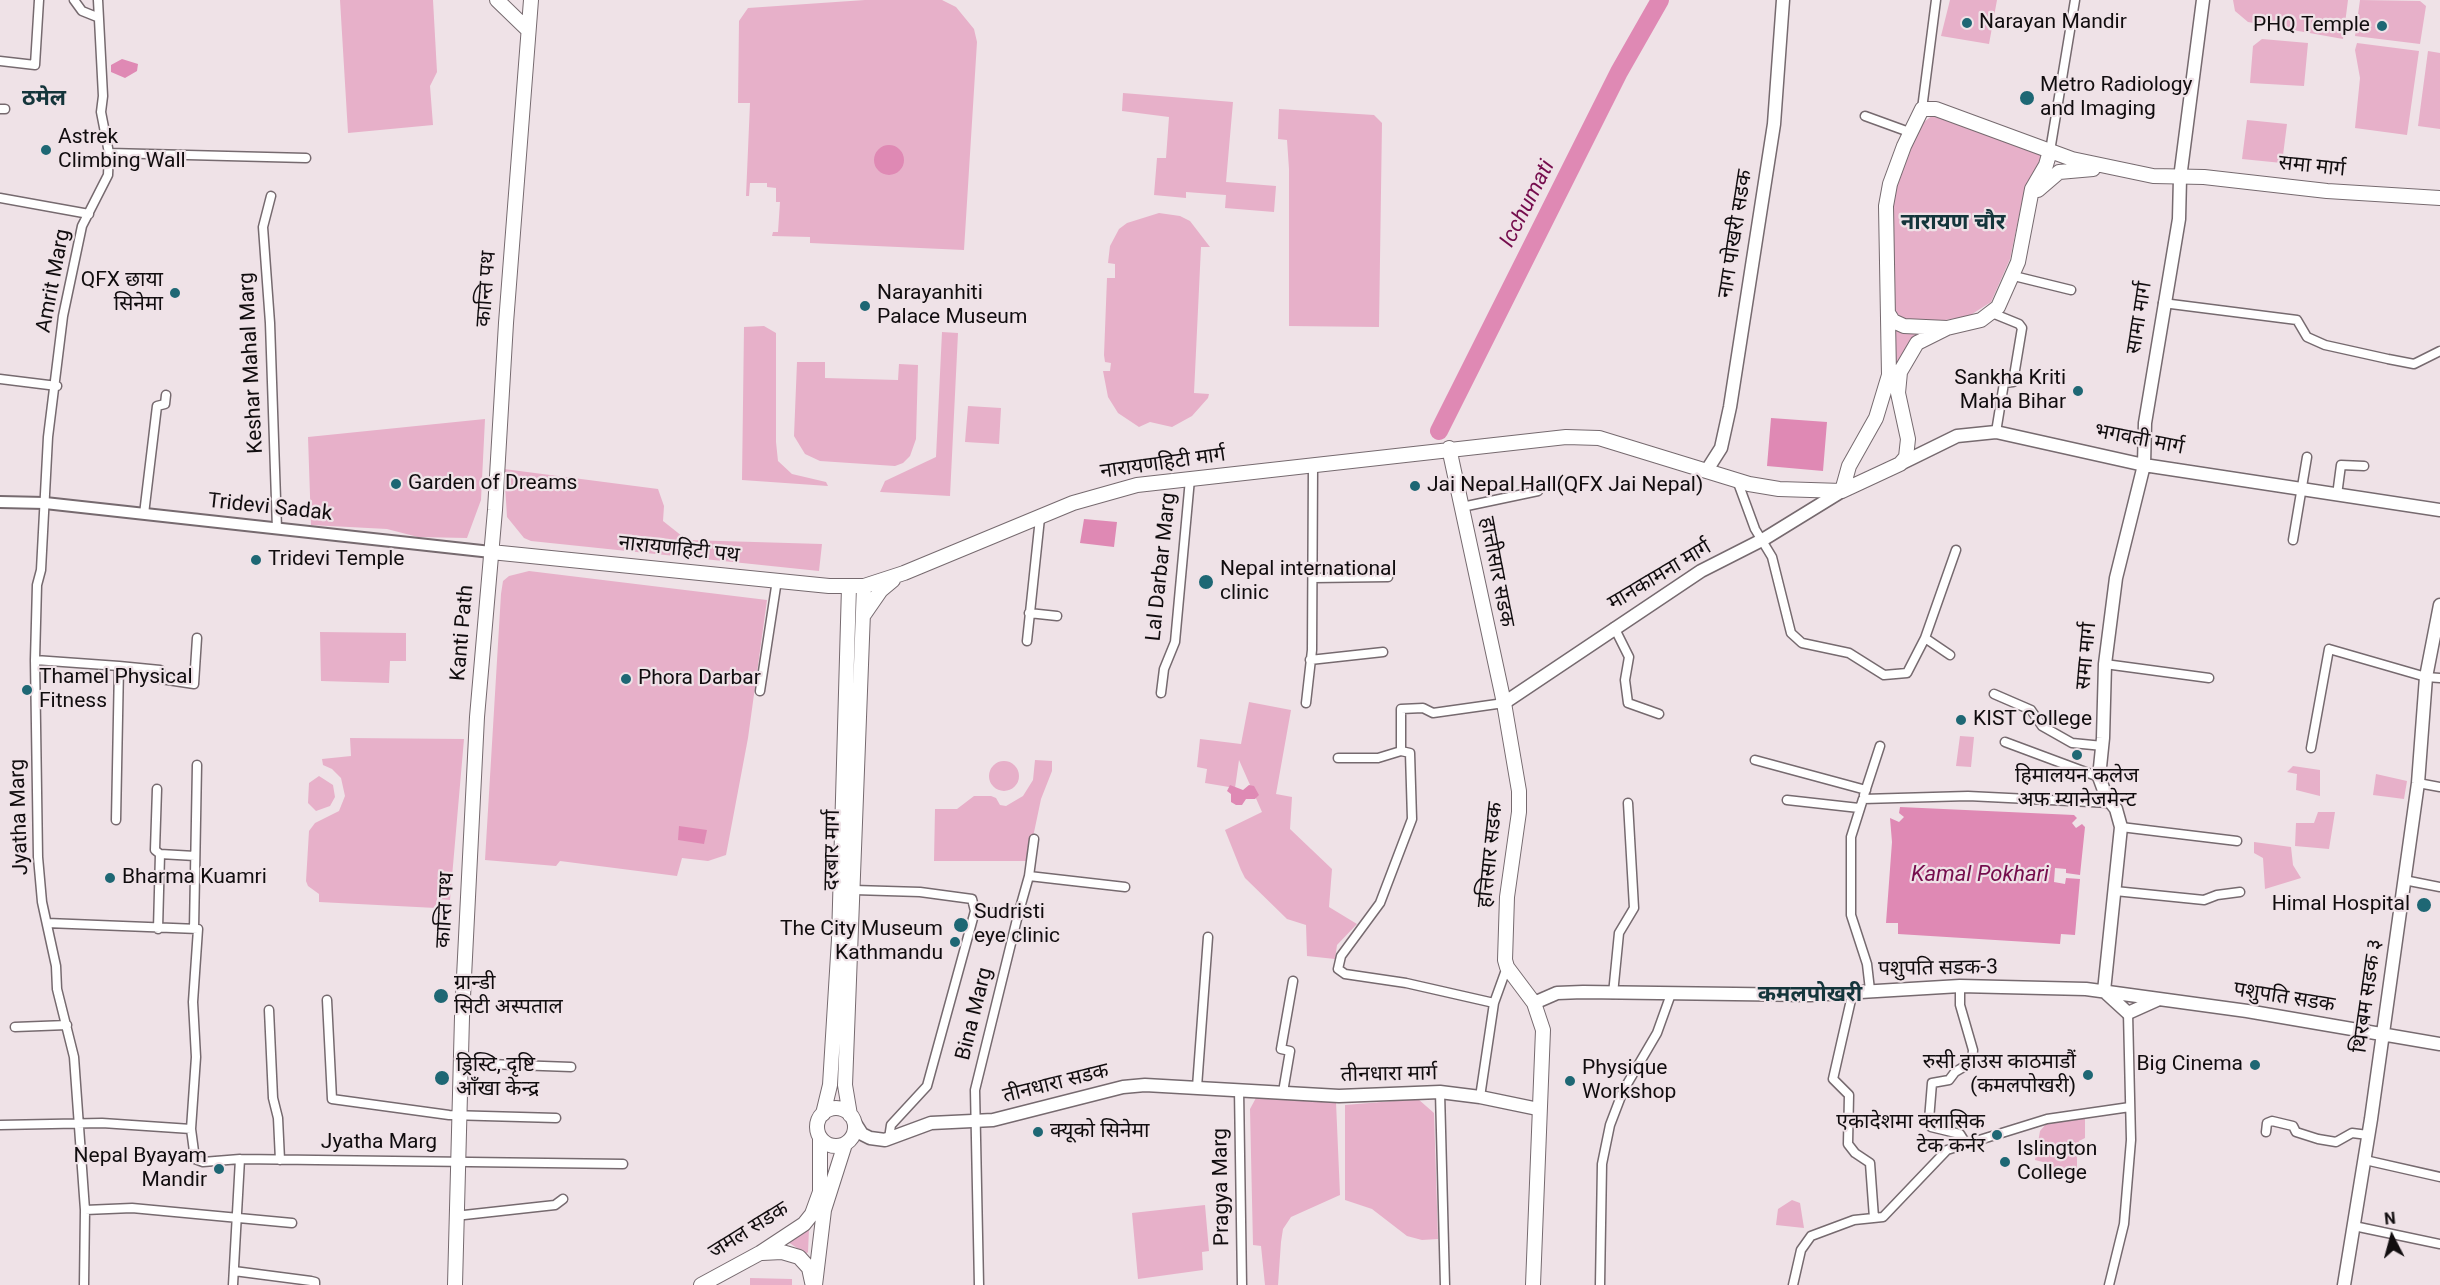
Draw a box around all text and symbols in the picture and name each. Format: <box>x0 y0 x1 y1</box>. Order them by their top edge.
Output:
place label: Narayan Mandir <box>1979 10 2127 36</box>
place label: PHQ Temple <box>2253 13 2370 39</box>
marker: Narayan Mandir <box>1960 16 1974 30</box>
marker: PHQ Temple <box>2375 19 2389 33</box>
place label: Metro Radiology and Imaging <box>2040 73 2193 123</box>
district label: ठमेल <box>22 86 66 112</box>
marker: Metro Radiology and Imaging <box>2018 89 2036 107</box>
place label: Astrek Climbing Wall <box>58 125 186 175</box>
marker: Astrek Climbing Wall <box>39 143 53 157</box>
street label: समा मार्ग <box>2277 151 2347 183</box>
water label: Icchumati <box>1495 156 1561 252</box>
street label: नाग पोखरी सडक <box>1713 168 1759 300</box>
district label: नारायण चौर <box>1901 210 2005 236</box>
street label: Amrit Marg <box>32 227 76 335</box>
street label: कान्ति पथ <box>472 250 502 328</box>
place label: QFX छाया सिनेमा <box>81 268 163 318</box>
street label: Keshar Mahal Marg <box>235 272 269 454</box>
street label: सामा मार्ग <box>2122 280 2158 356</box>
place label: Narayanhiti Palace Museum <box>877 281 1027 331</box>
marker: QFX छाया सिनेमा <box>168 286 182 300</box>
marker: Narayanhiti Palace Museum <box>858 299 872 313</box>
place label: Sankha Kriti Maha Bihar <box>1954 366 2066 416</box>
marker: Sankha Kriti Maha Bihar <box>2071 384 2085 398</box>
street label: भगवती मार्ग <box>2092 419 2186 461</box>
street label: नारायणहिटी मार्ग <box>1099 443 1227 485</box>
place label: Garden of Dreams <box>408 471 577 497</box>
place label: Jai Nepal Hall(QFX Jai Nepal) <box>1427 473 1703 499</box>
marker: Garden of Dreams <box>389 477 403 491</box>
marker: Jai Nepal Hall(QFX Jai Nepal) <box>1408 479 1422 493</box>
street label: Tridevi Sadak <box>206 489 334 527</box>
street label: Lal Darbar Marg <box>1142 491 1182 643</box>
street label: हात्तीसार सडक <box>1473 515 1519 629</box>
street label: नारायणहिटी पथ <box>617 531 741 569</box>
street label: मानकामना मार्ग <box>1604 535 1716 617</box>
place label: Tridevi Temple <box>268 547 404 573</box>
marker: Tridevi Temple <box>249 553 263 567</box>
place label: Nepal international clinic <box>1220 557 1397 607</box>
marker: Nepal international clinic <box>1197 573 1215 591</box>
street label: Kanti Path <box>446 584 480 682</box>
street label: समा मार्ग <box>2072 621 2102 691</box>
place label: Thamel Physical Fitness <box>39 665 193 715</box>
place label: Phora Darbar <box>638 666 761 692</box>
marker: Phora Darbar <box>619 672 633 686</box>
marker: Thamel Physical Fitness <box>20 683 34 697</box>
place label: KIST College <box>1973 707 2092 733</box>
marker: KIST College <box>1954 713 1968 727</box>
marker: हिमालयन कलेज अफ म्यानेजमेन्ट <box>2070 748 2084 762</box>
street label: Jyatha Marg <box>5 758 35 876</box>
place label: हिमालयन कलेज अफ म्यानेजमेन्ट <box>2015 764 2139 814</box>
street label: हत्तिसार सडक <box>1473 801 1509 909</box>
street label: दरबार मार्ग <box>820 809 846 891</box>
water label: Kamal Pokhari <box>1911 862 2049 888</box>
place label: Bharma Kuamri <box>122 865 267 891</box>
marker: Bharma Kuamri <box>103 871 117 885</box>
street label: कान्ति पथ <box>431 871 461 949</box>
place label: Himal Hospital <box>2272 892 2410 918</box>
marker: Himal Hospital <box>2415 896 2433 914</box>
place label: Sudristi eye clinic <box>974 900 1060 950</box>
marker: Sudristi eye clinic <box>952 916 970 934</box>
place label: The City Museum Kathmandu <box>780 917 943 967</box>
marker: The City Museum Kathmandu <box>948 935 962 949</box>
street label: थिरबम सडक ३ <box>2348 937 2388 1055</box>
street label: पशुपति सडक-3 <box>1878 955 1998 983</box>
street label: Bina Marg <box>951 965 999 1063</box>
place label: ग्रान्डी सिटी अस्पताल <box>454 971 563 1021</box>
street label: पशुपति सडक <box>2232 978 2336 1018</box>
district label: कमलपोखरी <box>1758 982 1862 1008</box>
marker: ग्रान्डी सिटी अस्पताल <box>432 987 450 1005</box>
place label: रुसी हाउस काठमाडौं (कमलपोखरी) <box>1923 1050 2076 1100</box>
place label: Big Cinema <box>2136 1052 2243 1078</box>
place label: ड्रिस्टि, दृष्टि आँखा केन्द्र <box>456 1053 539 1103</box>
place label: Physique Workshop <box>1582 1056 1676 1106</box>
marker: Big Cinema <box>2248 1058 2262 1072</box>
street label: तीनधारा सडक <box>1000 1059 1112 1109</box>
street label: तीनधारा मार्ग <box>1341 1062 1437 1088</box>
marker: रुसी हाउस काठमाडौं (कमलपोखरी) <box>2081 1068 2095 1082</box>
marker: ड्रिस्टि, दृष्टि आँखा केन्द्र <box>433 1069 451 1087</box>
marker: Physique Workshop <box>1563 1074 1577 1088</box>
place label: एकादेशमा क्लासिक टेक कर्नर <box>1836 1110 1985 1160</box>
place label: क्यूको सिनेमा <box>1050 1119 1149 1145</box>
marker: क्यूको सिनेमा <box>1031 1125 1045 1139</box>
street label: Pragya Marg <box>1208 1128 1236 1246</box>
marker: एकादेशमा क्लासिक टेक कर्नर <box>1990 1128 2004 1142</box>
street label: Jyatha Marg <box>321 1130 437 1156</box>
place label: Islington College <box>2017 1137 2097 1187</box>
place label: Nepal Byayam Mandir <box>74 1144 207 1194</box>
marker: Islington College <box>1998 1155 2012 1169</box>
marker: Nepal Byayam Mandir <box>212 1162 226 1176</box>
street label: जमल सडक <box>705 1197 793 1265</box>
north arrow <box>2362 1207 2422 1267</box>
text: N <box>2383 1209 2397 1229</box>

